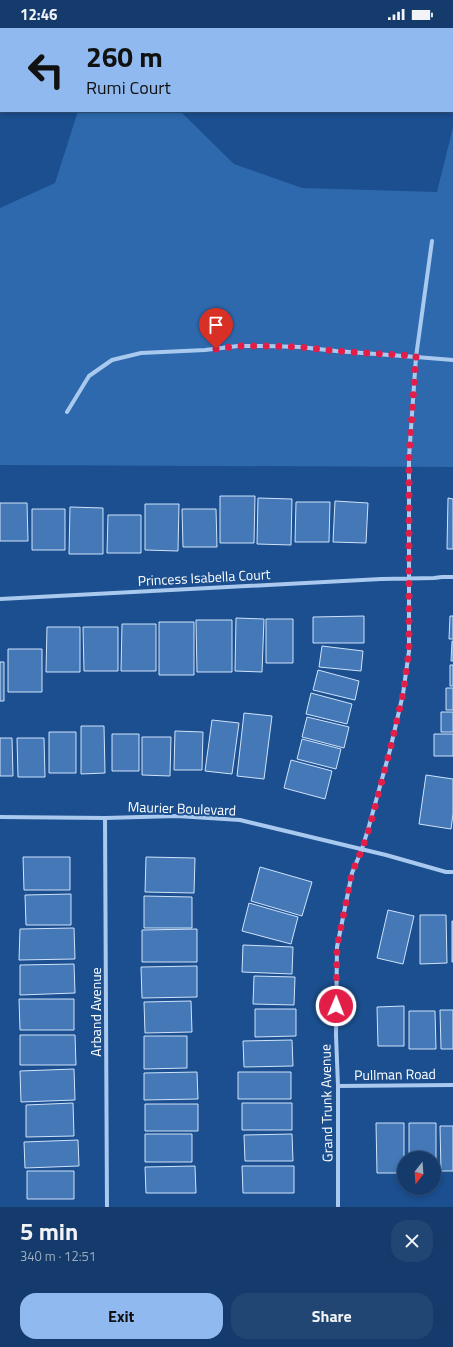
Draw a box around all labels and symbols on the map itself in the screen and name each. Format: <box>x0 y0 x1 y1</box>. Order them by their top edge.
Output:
pin <box>199 308 233 349</box>
street label: Princess Isabella Court <box>137 563 271 591</box>
street label: Maurier Boulevard <box>127 796 237 820</box>
street label: Arband Avenue <box>85 967 106 1057</box>
position arrow <box>315 985 357 1027</box>
street label: Grand Trunk Avenue <box>314 1044 338 1162</box>
street label: Pullman Road <box>354 1063 436 1085</box>
north arrow <box>397 1151 441 1195</box>

